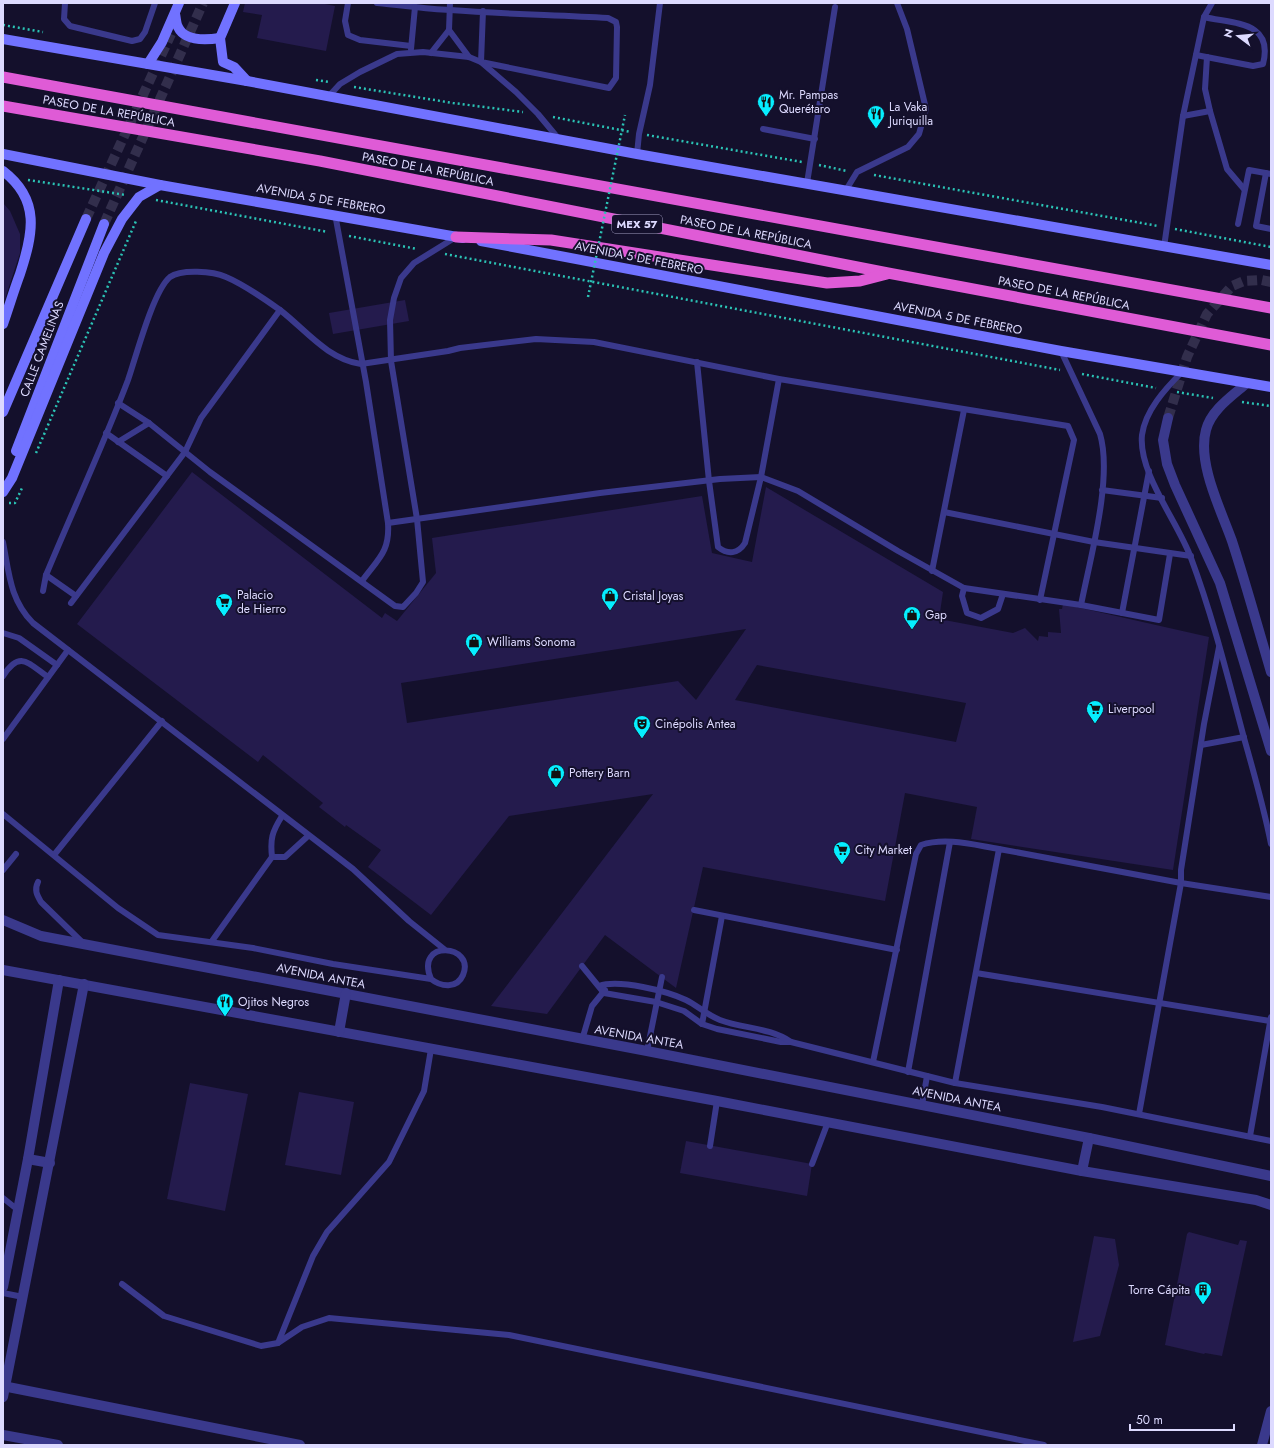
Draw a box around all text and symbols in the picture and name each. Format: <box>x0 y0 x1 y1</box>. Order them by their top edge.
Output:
north arrow <box>1218 16 1258 56</box>
text: N <box>1219 27 1237 40</box>
place label: Mr. Pampas Querétaro <box>779 86 838 118</box>
street label: PASEO DE LA REPÚBLICA <box>41 91 177 132</box>
restaurant icon: Mr. Pampas Querétaro <box>756 92 776 117</box>
place label: La Vaka Juriquilla <box>887 98 933 130</box>
restaurant icon: La Vaka Juriquilla <box>866 104 886 129</box>
street label: PASEO DE LA REPÚBLICA <box>361 147 496 191</box>
street label: AVENIDA 5 DE FEBRERO <box>255 179 387 219</box>
street label: PASEO DE LA REPÚBLICA <box>679 210 814 254</box>
road number: MEX 57 <box>612 215 662 233</box>
street label: AVENIDA 5 DE FEBRERO <box>573 237 705 279</box>
street label: PASEO DE LA REPÚBLICA <box>997 271 1132 315</box>
street label: AVENIDA 5 DE FEBRERO <box>892 297 1024 339</box>
street label: CALLE CAMELINAS <box>15 298 69 400</box>
place label: Palacio de Hierro <box>237 586 287 618</box>
shop icon: Cristal Joyas <box>600 586 620 611</box>
place label: Cristal Joyas <box>623 587 684 605</box>
supermarket icon: Palacio de Hierro <box>214 592 234 617</box>
shop icon: Gap <box>902 605 922 630</box>
place label: Gap <box>925 606 947 624</box>
shop icon: Williams Sonoma <box>464 632 484 657</box>
place label: Williams Sonoma <box>487 633 576 651</box>
supermarket icon: Liverpool <box>1085 699 1105 724</box>
place label: Liverpool <box>1108 700 1155 718</box>
theatre icon: Cinépolis Antea <box>632 714 652 739</box>
place label: Cinépolis Antea <box>655 715 736 733</box>
shop icon: Pottery Barn <box>546 763 566 788</box>
place label: Pottery Barn <box>569 764 630 782</box>
supermarket icon: City Market <box>832 840 852 865</box>
place label: City Market <box>855 841 912 859</box>
street label: AVENIDA ANTEA <box>275 959 367 993</box>
restaurant icon: Ojitos Negros <box>215 992 235 1017</box>
place label: Ojitos Negros <box>238 993 309 1011</box>
street label: AVENIDA ANTEA <box>593 1020 685 1054</box>
street label: AVENIDA ANTEA <box>911 1082 1003 1116</box>
building icon: Torre Cápita <box>1193 1280 1213 1305</box>
place label: Torre Cápita <box>1129 1281 1190 1299</box>
scale bar <box>1130 1406 1234 1432</box>
text: 50 m <box>1136 1411 1163 1429</box>

